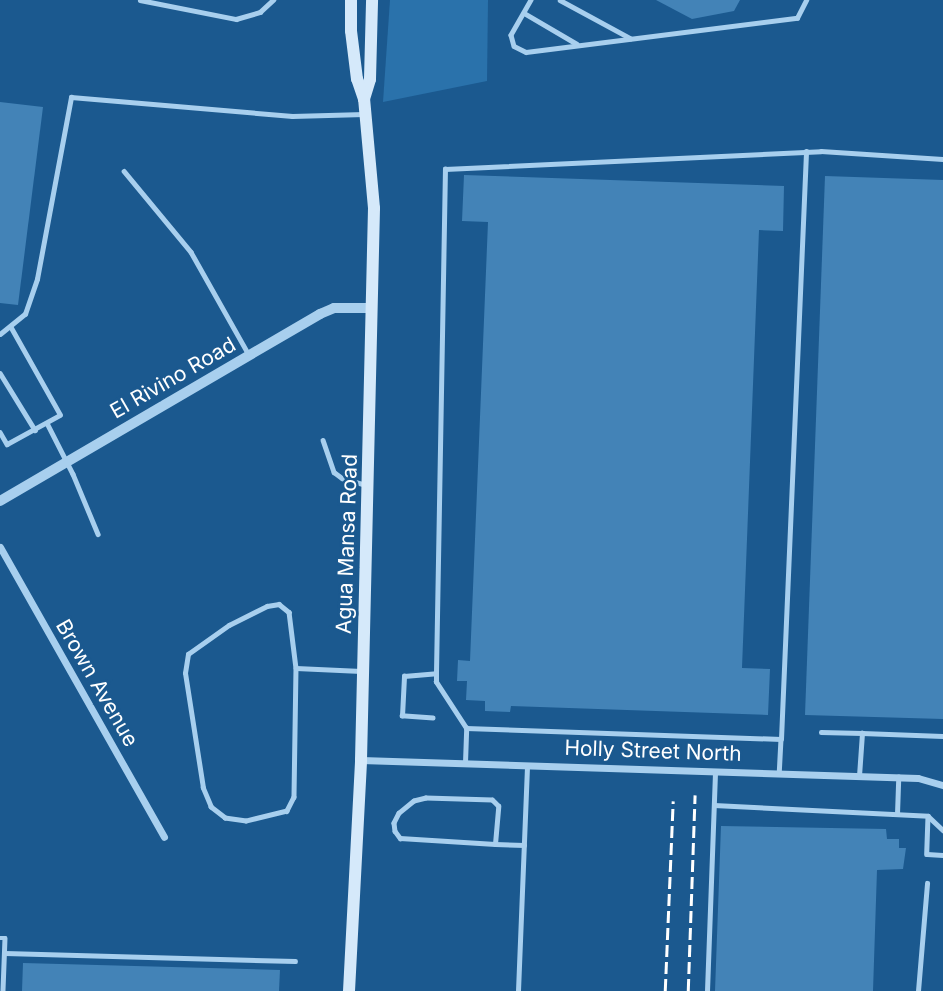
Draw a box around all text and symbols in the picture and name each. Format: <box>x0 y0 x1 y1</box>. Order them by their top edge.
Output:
street label: El Rivino Road <box>106 332 240 424</box>
street label: Agua Mansa Road <box>331 454 363 634</box>
street label: Brown Avenue <box>50 615 144 751</box>
street label: Holly Street North <box>564 735 742 767</box>

